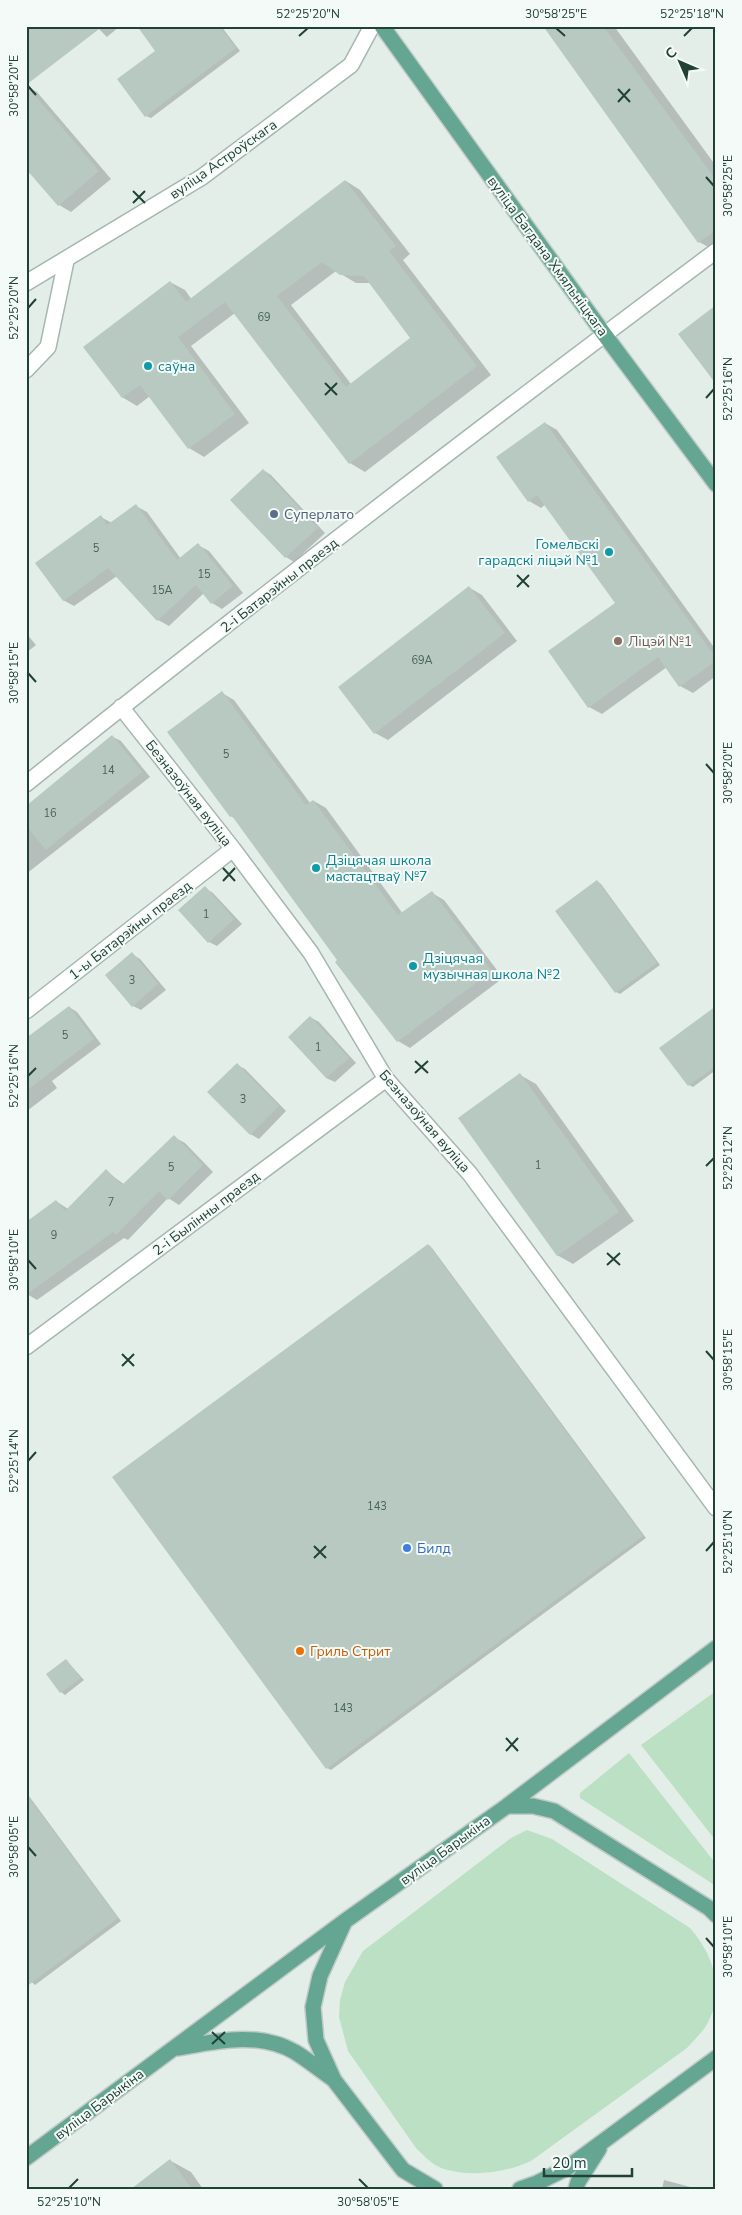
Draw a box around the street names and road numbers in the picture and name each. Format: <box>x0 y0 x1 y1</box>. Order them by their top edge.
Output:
street label: вуліца Астроўскага <box>166 115 281 204</box>
street label: вуліца Багдана Хмяльніцкага <box>483 172 612 340</box>
street label: 2-і Батарэйны праезд <box>217 534 342 637</box>
street label: Безназоўная вуліца <box>141 736 236 851</box>
street label: 1-ы Батарэйны праезд <box>65 876 196 984</box>
street label: Безназоўная вуліца <box>375 1066 475 1177</box>
street label: 2-і Былінны праезд <box>149 1167 264 1260</box>
street label: вуліца Барыкіна <box>396 1811 494 1890</box>
street label: вуліца Барыкіна <box>51 2065 148 2144</box>

